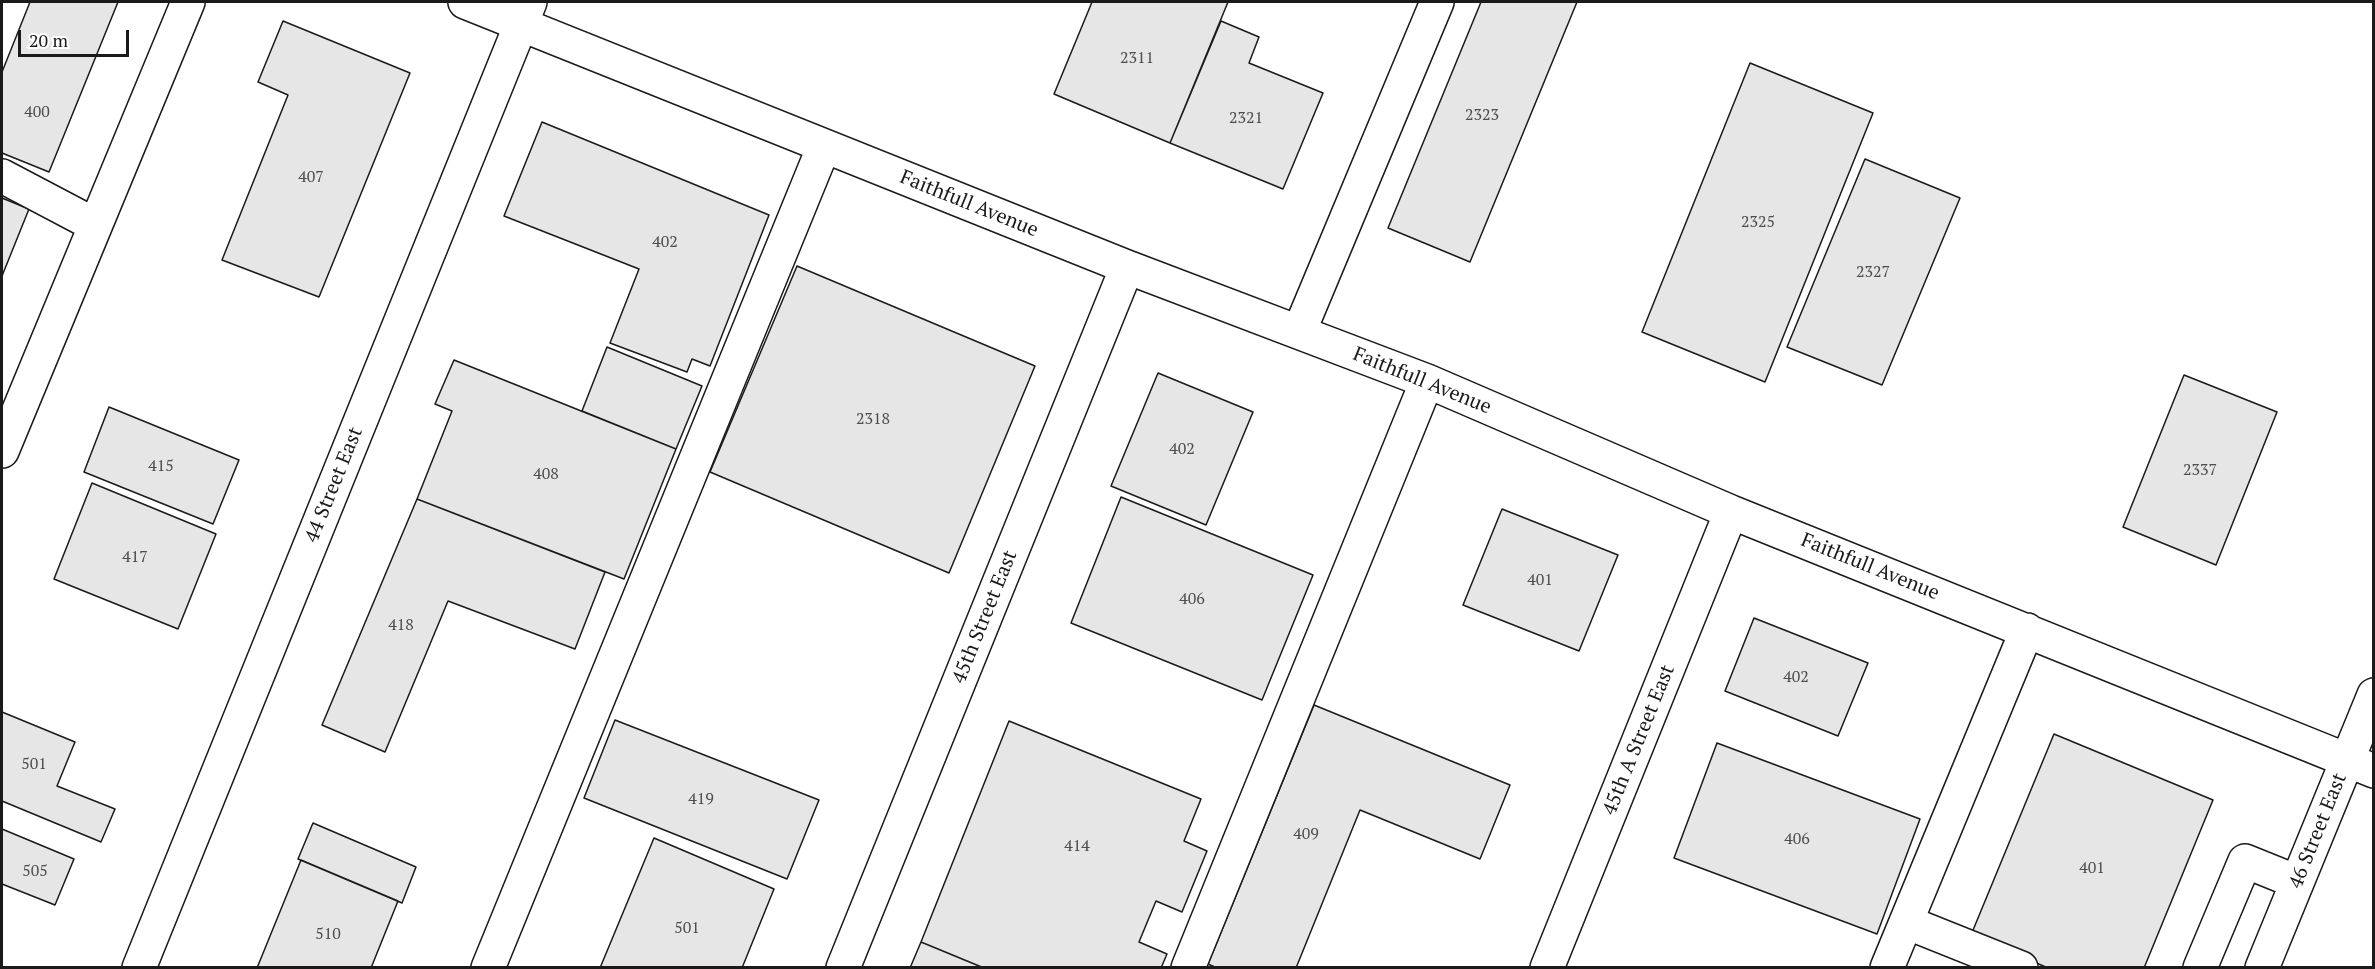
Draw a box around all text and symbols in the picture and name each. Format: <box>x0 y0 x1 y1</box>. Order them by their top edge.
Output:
scale bar <box>21 18 132 56</box>
text: 20 m <box>29 28 68 52</box>
house number: 2311 <box>1120 48 1154 68</box>
house number: 400 <box>24 102 50 122</box>
house number: 2323 <box>1465 105 1499 125</box>
house number: 2321 <box>1229 108 1263 128</box>
street label: Faithfull Avenue <box>896 165 1042 243</box>
house number: 407 <box>298 167 324 187</box>
house number: 2325 <box>1741 212 1775 232</box>
house number: 402 <box>652 232 678 252</box>
house number: 2327 <box>1856 262 1890 282</box>
street label: Faithfull Avenue <box>1349 342 1495 420</box>
house number: 2318 <box>856 409 890 429</box>
street label: 44 Street East <box>300 424 368 546</box>
house number: 402 <box>1169 439 1195 459</box>
house number: 415 <box>148 456 174 476</box>
house number: 2337 <box>2183 460 2217 480</box>
house number: 408 <box>533 464 559 484</box>
street label: Faithfull Avenue <box>1797 528 1943 606</box>
house number: 417 <box>122 547 148 567</box>
street label: 45th Street East <box>947 547 1023 687</box>
house number: 401 <box>1527 570 1553 590</box>
house number: 406 <box>1179 589 1205 609</box>
house number: 418 <box>388 615 414 635</box>
street label: 45th A Street East <box>1598 661 1680 819</box>
house number: 402 <box>1783 667 1809 687</box>
house number: 501 <box>21 754 47 774</box>
street label: 46 Street East <box>2284 770 2352 892</box>
house number: 419 <box>688 789 714 809</box>
house number: 409 <box>1293 824 1319 844</box>
house number: 406 <box>1784 829 1810 849</box>
house number: 414 <box>1064 836 1090 856</box>
house number: 401 <box>2079 858 2105 878</box>
house number: 505 <box>22 861 48 881</box>
house number: 501 <box>674 918 700 938</box>
house number: 510 <box>315 924 341 944</box>

